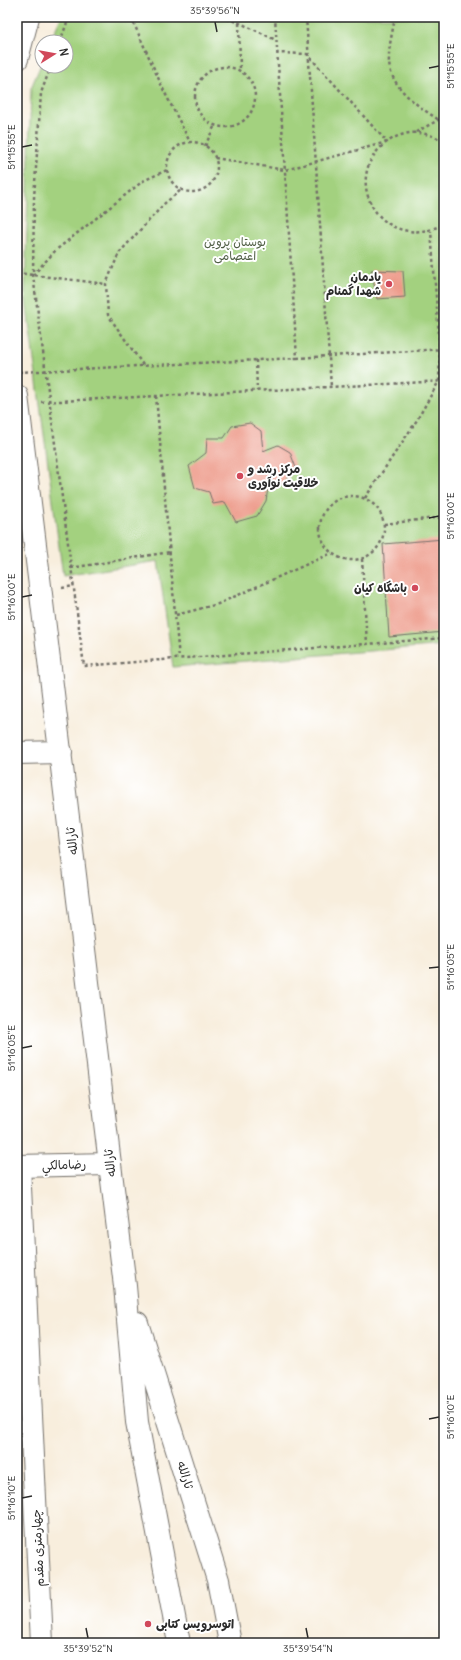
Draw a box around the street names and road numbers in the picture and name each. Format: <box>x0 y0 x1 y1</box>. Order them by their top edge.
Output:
street label: ثارالله <box>62 826 81 856</box>
street label: ثارالله <box>100 1148 119 1178</box>
street label: رضامالكي <box>41 1156 87 1177</box>
street label: ثارالله <box>174 1459 197 1491</box>
street label: چهارمتری مقدم <box>28 1509 49 1587</box>

